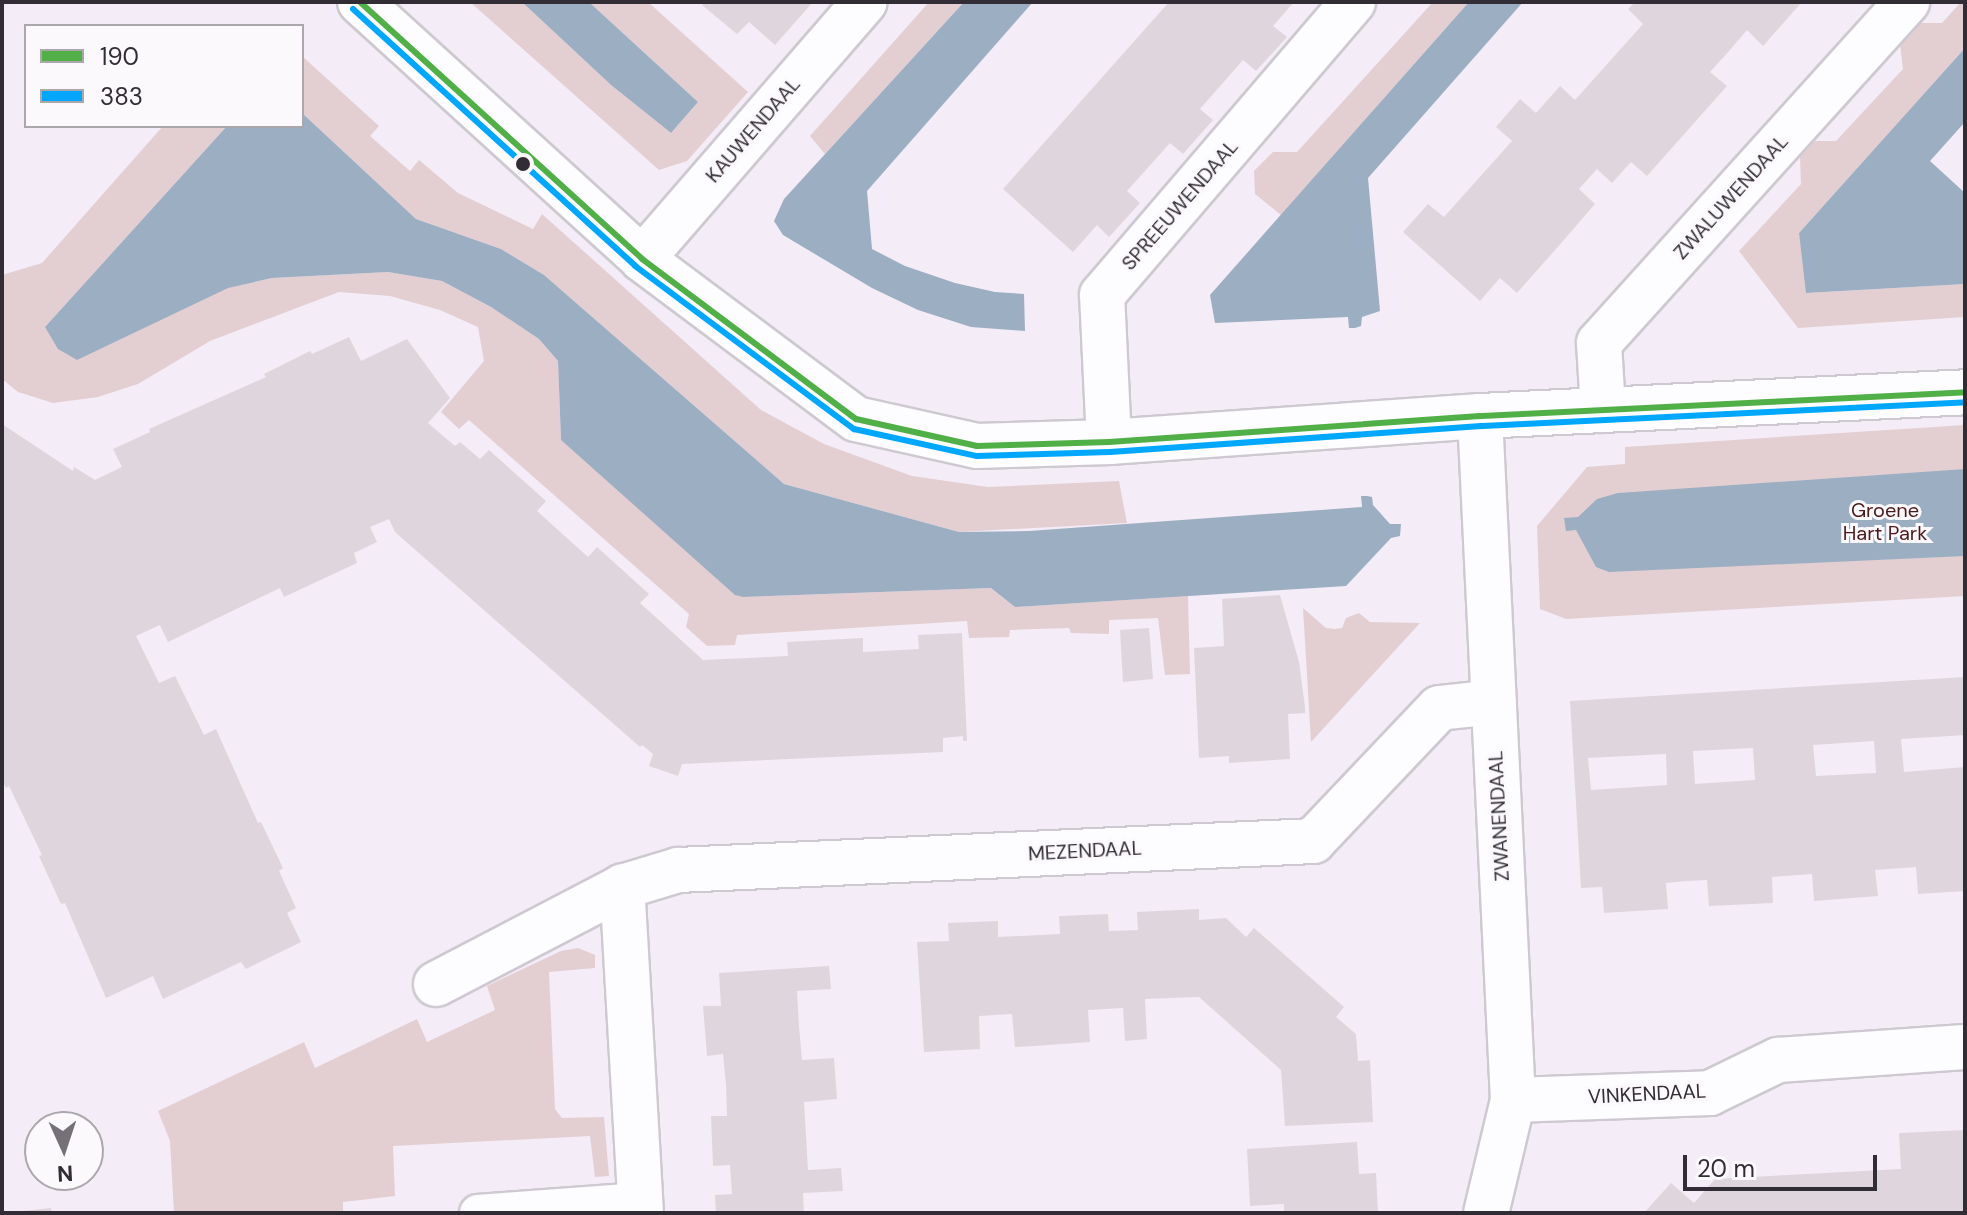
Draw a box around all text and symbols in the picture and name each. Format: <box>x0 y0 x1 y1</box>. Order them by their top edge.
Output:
legend <box>24 24 304 128</box>
text: 190 <box>100 41 139 72</box>
street label: KAUWENDAAL <box>701 72 805 188</box>
text: 383 <box>100 81 143 112</box>
street label: ZWALUWENDAAL <box>1669 130 1793 264</box>
street label: SPREEUWENDAAL <box>1117 135 1243 275</box>
unlabelled marker <box>515 156 531 172</box>
park label: Groene Hart Park <box>1843 499 1927 546</box>
street label: ZWANENDAAL <box>1484 750 1514 882</box>
street label: MEZENDAAL <box>1027 836 1143 866</box>
street label: VINKENDAAL <box>1587 1079 1707 1109</box>
north arrow <box>24 1111 104 1191</box>
scale bar <box>1687 1139 1881 1189</box>
text: 20 m <box>1697 1153 1755 1184</box>
text: N <box>56 1159 74 1188</box>

